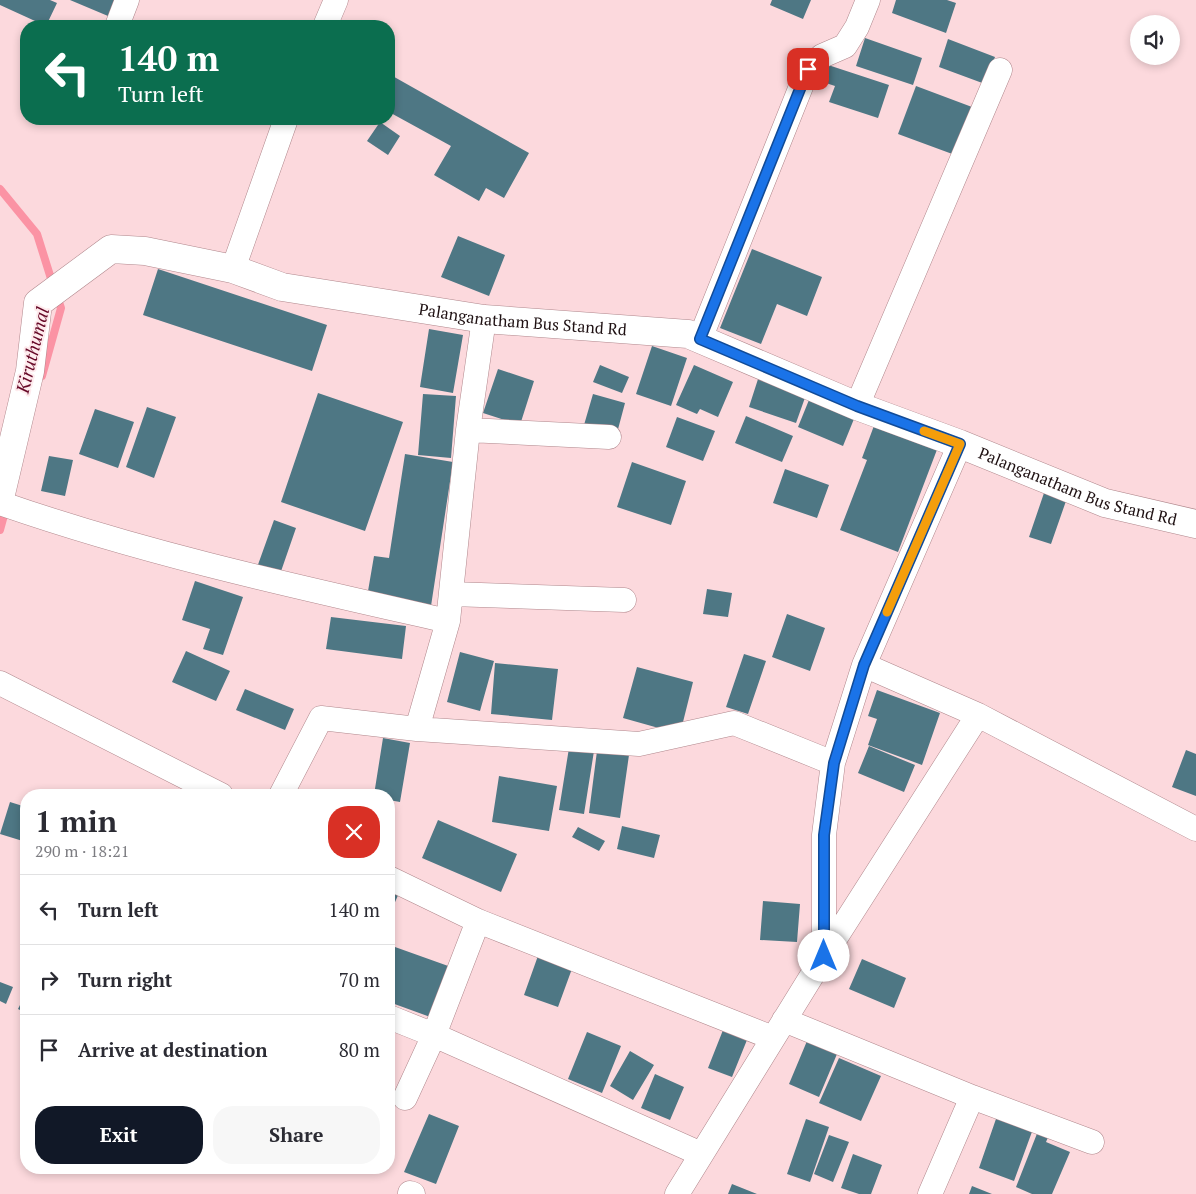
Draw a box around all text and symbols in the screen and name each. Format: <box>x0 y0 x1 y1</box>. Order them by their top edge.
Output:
map controls <box>1130 15 1180 65</box>
button: sound <box>1130 15 1180 65</box>
text: 140 m <box>118 35 219 81</box>
icon: left <box>35 40 100 105</box>
pin <box>787 48 829 90</box>
icon: arrive <box>794 55 822 83</box>
text: Turn left <box>118 79 204 108</box>
street label: Palanganatham Bus Stand Rd <box>417 298 628 340</box>
water label: Kiruthumal <box>10 305 54 396</box>
street label: Palanganatham Bus Stand Rd <box>975 442 1179 530</box>
text: 1 min <box>35 801 117 841</box>
button: close <box>328 806 380 858</box>
text: 290 m · 18:21 <box>35 840 129 862</box>
icon: left <box>35 896 63 924</box>
text: Turn left <box>78 897 159 922</box>
text: 140 m <box>329 897 380 922</box>
position arrow <box>797 929 849 981</box>
icon: right <box>35 966 63 994</box>
text: Turn right <box>78 967 172 992</box>
text: 70 m <box>339 967 380 992</box>
icon: arrive <box>35 1036 63 1064</box>
text: Arrive at destination <box>78 1037 267 1062</box>
text: 80 m <box>339 1037 380 1062</box>
button: Exit <box>35 1106 203 1164</box>
button: Share <box>213 1106 380 1164</box>

